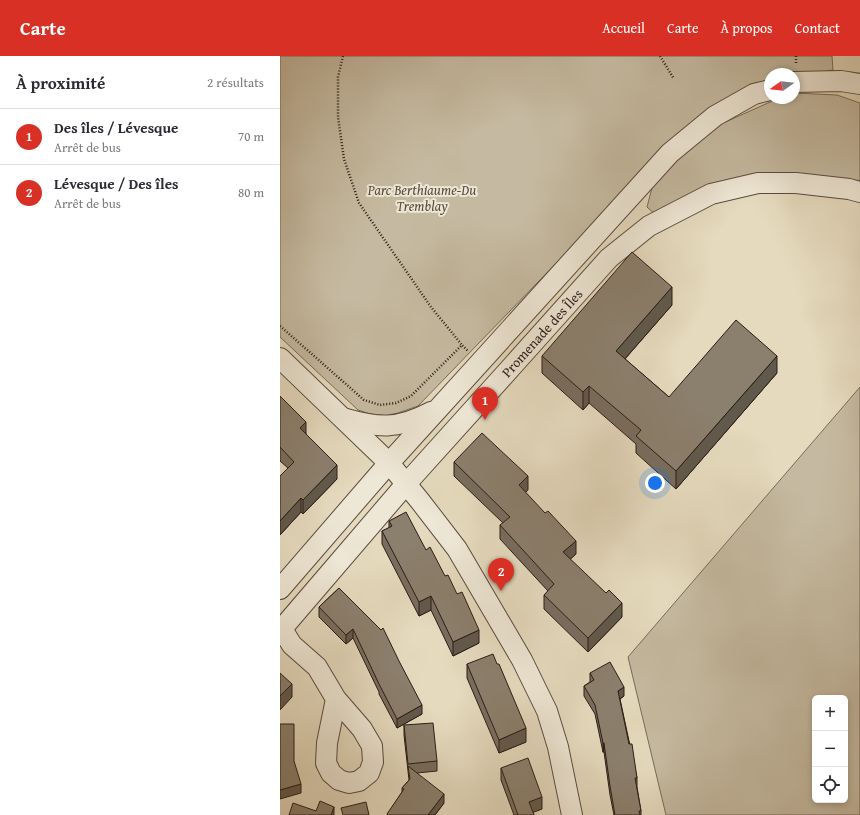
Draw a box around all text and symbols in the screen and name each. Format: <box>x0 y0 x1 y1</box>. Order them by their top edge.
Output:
text: Carte <box>20 14 66 42</box>
text: Accueil <box>602 18 645 38</box>
text: Carte <box>667 18 699 38</box>
text: À propos <box>721 18 773 38</box>
text: Contact <box>795 18 840 38</box>
north arrow <box>764 68 800 104</box>
text: À proximité <box>16 70 105 95</box>
text: 2 résultats <box>207 73 264 92</box>
text: Des îles / Lévesque <box>54 117 178 138</box>
text: 1 <box>26 127 32 146</box>
text: 70 m <box>238 127 264 146</box>
text: Arrêt de bus <box>54 138 121 157</box>
text: Lévesque / Des îles <box>54 173 178 194</box>
park label: Parc Berthiaume-Du Tremblay <box>367 180 476 216</box>
text: 2 <box>26 183 32 202</box>
text: 80 m <box>238 183 264 202</box>
text: Arrêt de bus <box>54 194 121 213</box>
street label: Promenade des Îles <box>497 284 587 382</box>
pin: 1 <box>472 387 498 420</box>
your location <box>645 473 665 493</box>
pin: 2 <box>488 558 514 591</box>
map controls <box>812 695 848 803</box>
button: + <box>812 695 848 731</box>
button: − <box>812 731 848 767</box>
button: locate <box>812 767 848 803</box>

